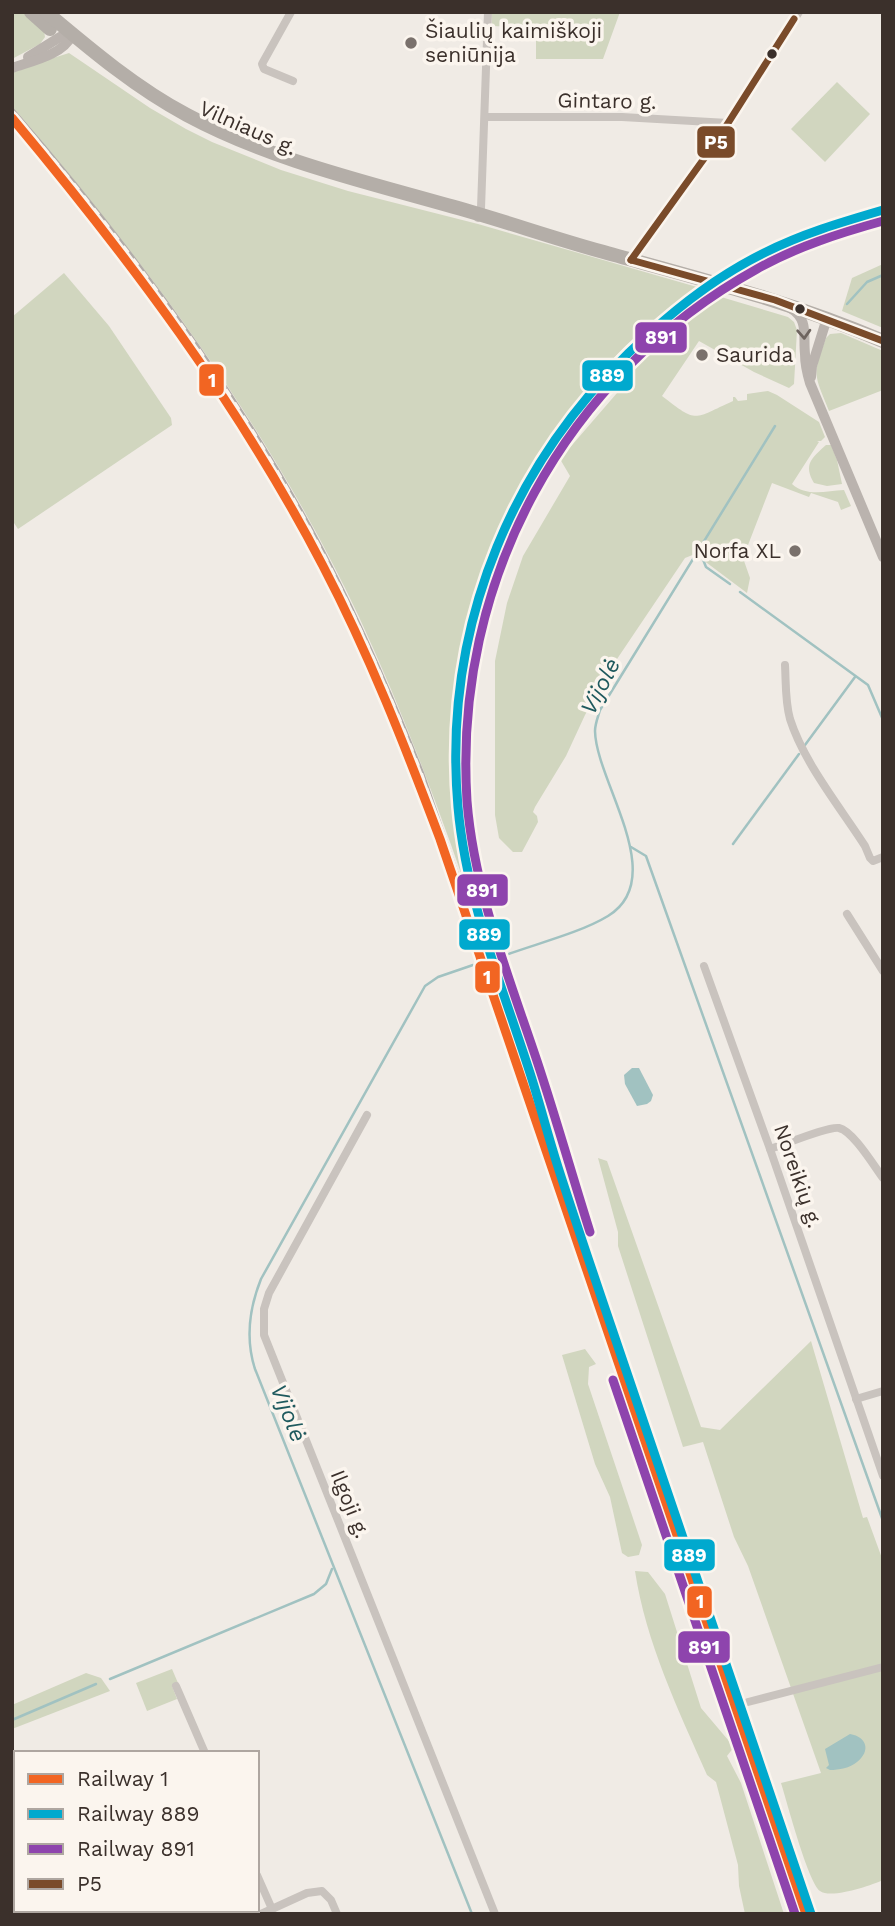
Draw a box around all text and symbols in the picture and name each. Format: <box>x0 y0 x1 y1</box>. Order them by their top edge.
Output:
place label: Šiaulių kaimiškoji seniūnija <box>425 18 602 67</box>
marker: Šiaulių kaimiškoji seniūnija <box>403 35 419 51</box>
unlabelled marker <box>765 47 779 61</box>
street label: Gintaro g. <box>557 87 657 114</box>
street label: Vilniaus g. <box>196 95 301 160</box>
line badge: P5 <box>696 125 736 159</box>
text: P5 <box>704 131 728 154</box>
unlabelled marker <box>793 302 807 316</box>
line badge: 891 <box>634 321 688 354</box>
text: 891 <box>645 326 677 349</box>
one-way arrow <box>797 329 812 340</box>
place label: Saurida <box>716 342 793 367</box>
marker: Saurida <box>694 347 710 363</box>
line badge: 889 <box>581 359 634 392</box>
line badge: 1 <box>198 363 225 397</box>
text: 889 <box>589 364 625 387</box>
text: 1 <box>208 369 216 392</box>
place label: Norfa XL <box>693 538 781 563</box>
marker: Norfa XL <box>787 543 803 559</box>
water label: Vijolė <box>575 653 626 719</box>
line badge: 891 <box>456 873 509 907</box>
text: 891 <box>466 879 498 902</box>
line badge: 889 <box>458 918 511 951</box>
text: 889 <box>466 923 502 946</box>
line badge: 1 <box>474 960 501 994</box>
text: 1 <box>483 966 491 989</box>
street label: Noreikių g. <box>769 1121 828 1231</box>
water label: Vijolė <box>265 1380 312 1446</box>
street label: Ilgoji g. <box>326 1466 375 1542</box>
line badge: 889 <box>663 1538 716 1572</box>
text: 889 <box>671 1544 707 1567</box>
line badge: 1 <box>686 1585 713 1619</box>
text: 1 <box>696 1590 704 1613</box>
line badge: 891 <box>677 1630 731 1664</box>
text: 891 <box>688 1636 720 1659</box>
legend <box>14 1751 259 1912</box>
text: Railway 1 <box>77 1766 168 1791</box>
text: Railway 889 <box>77 1801 199 1826</box>
text: Railway 891 <box>77 1836 195 1861</box>
text: P5 <box>77 1871 102 1896</box>

